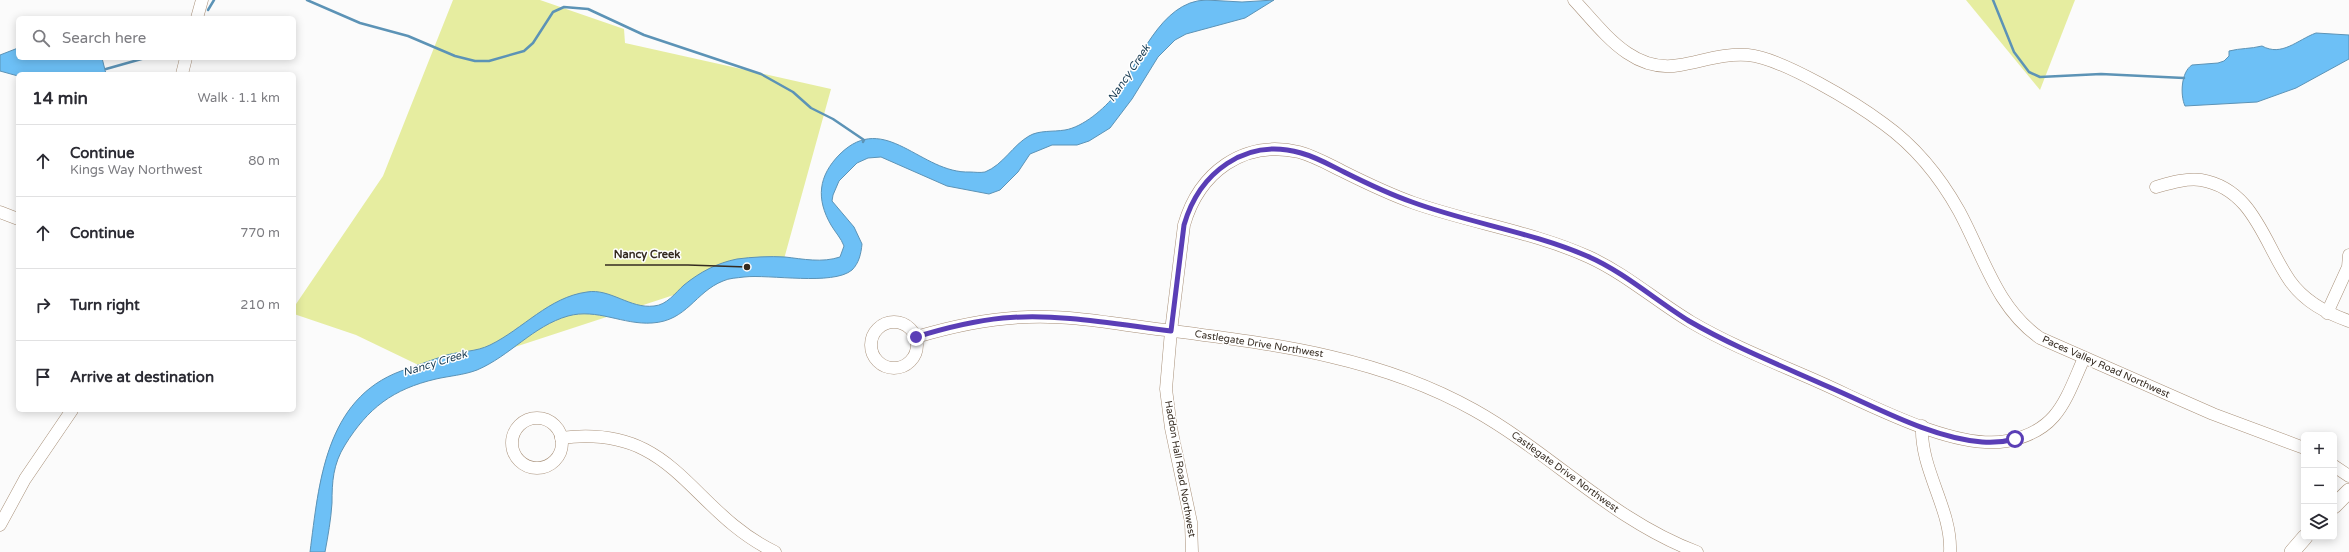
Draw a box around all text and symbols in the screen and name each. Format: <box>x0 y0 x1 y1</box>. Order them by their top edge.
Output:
search box <box>16 16 296 60</box>
icon: search <box>30 27 52 49</box>
text: Search here <box>62 29 146 47</box>
water label: Nancy Creek <box>1105 41 1154 104</box>
text: 14 min <box>32 88 88 109</box>
text: Walk · 1.1 km <box>198 90 280 106</box>
text: Continue <box>70 144 134 162</box>
icon: ahead <box>32 150 54 172</box>
text: 80 m <box>248 153 280 169</box>
text: Kings Way Northwest <box>70 162 202 178</box>
icon: ahead <box>32 222 54 244</box>
text: Continue <box>70 224 134 242</box>
text: 770 m <box>240 225 280 241</box>
callout: Nancy Creek <box>605 242 688 265</box>
text: Nancy Creek <box>614 248 680 262</box>
icon: right <box>32 294 54 316</box>
text: Turn right <box>70 296 140 314</box>
text: 210 m <box>240 297 280 313</box>
route end <box>907 328 925 346</box>
street label: Castlegate Drive Northwest <box>1194 328 1324 360</box>
street label: Paces Valley Road Northwest <box>2040 333 2172 401</box>
water label: Nancy Creek <box>401 347 470 379</box>
icon: arrive <box>32 366 54 388</box>
text: Arrive at destination <box>70 368 214 386</box>
street label: Haddon Hall Road Northwest <box>1162 400 1198 539</box>
street label: Castlegate Drive Northwest <box>1509 429 1621 515</box>
route start <box>2006 430 2024 448</box>
map controls <box>2301 432 2337 540</box>
button: + <box>2301 432 2337 468</box>
button: − <box>2301 468 2337 504</box>
button: layers <box>2301 504 2337 540</box>

